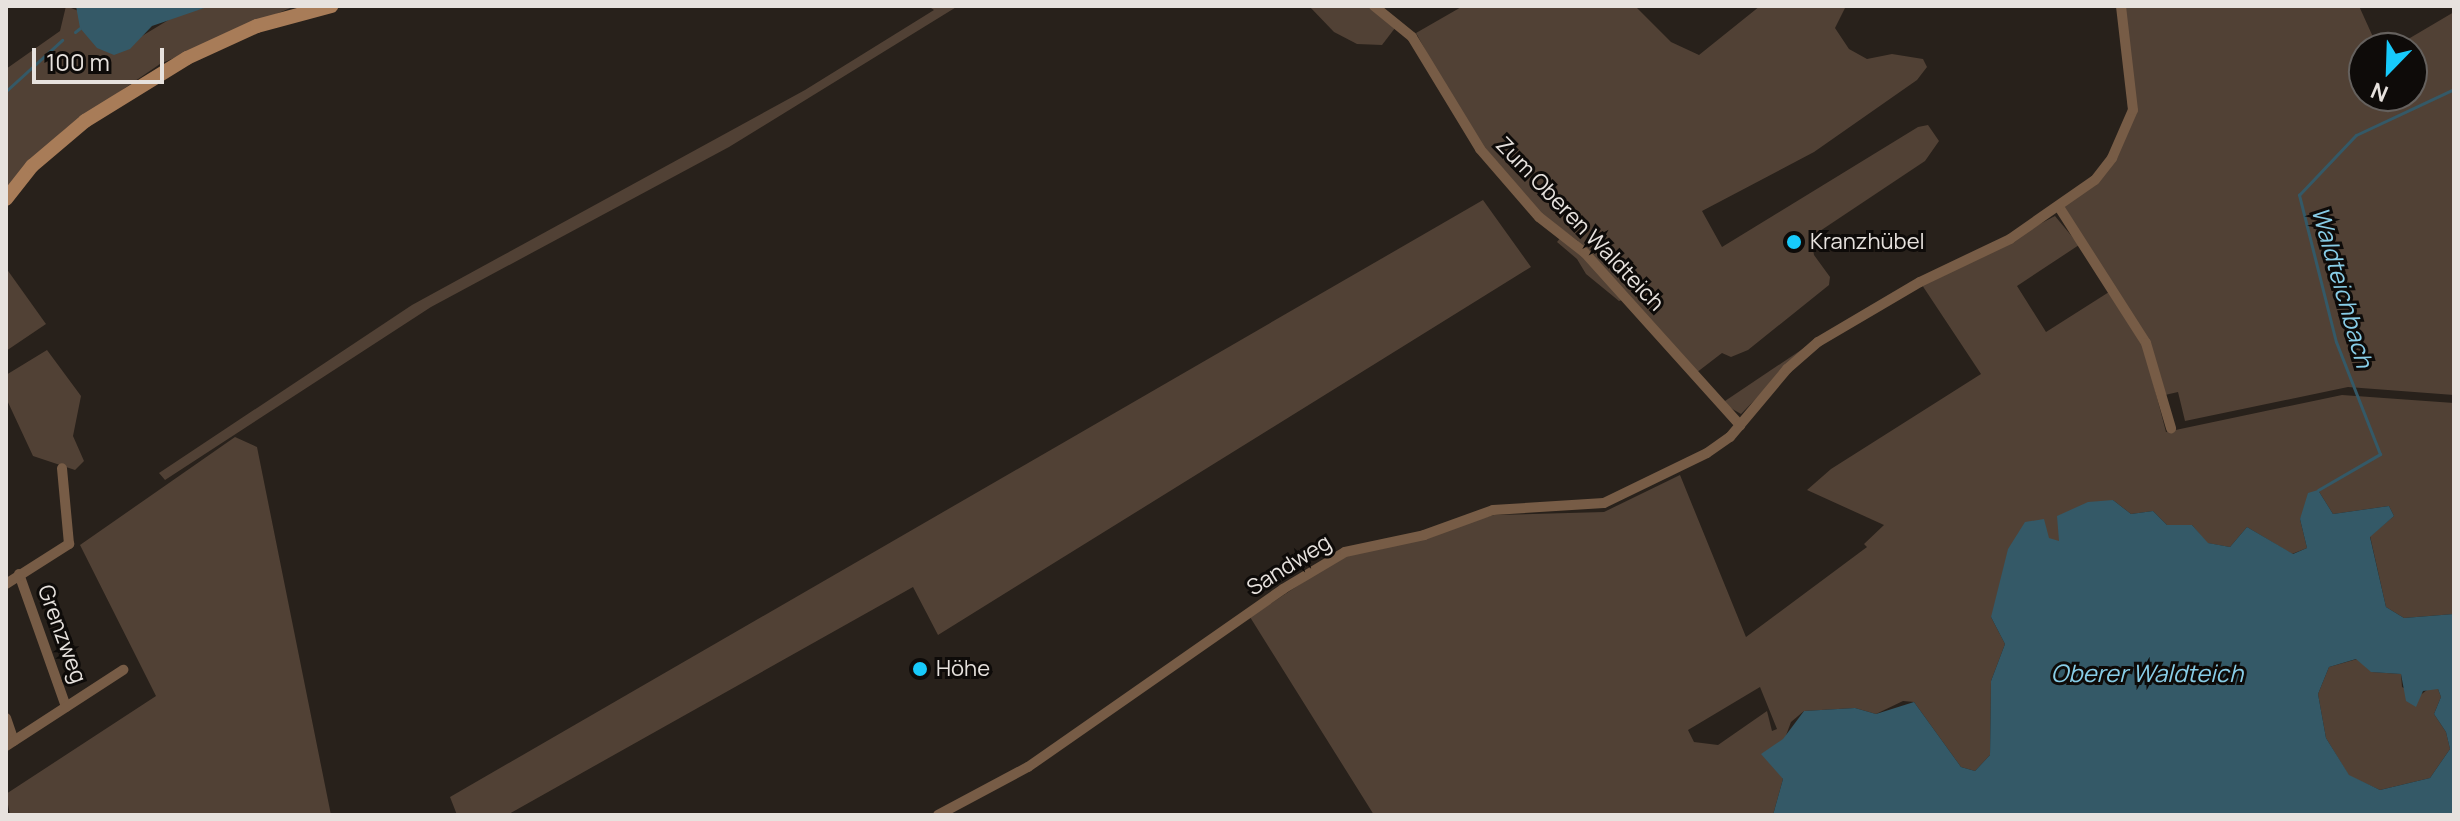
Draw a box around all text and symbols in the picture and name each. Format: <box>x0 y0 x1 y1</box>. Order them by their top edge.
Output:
scale bar <box>36 32 168 82</box>
north arrow <box>2348 32 2428 112</box>
text: 100 m <box>46 45 110 78</box>
text: N <box>2366 75 2393 109</box>
street label: Zum Oberen Waldteich <box>1490 132 1670 316</box>
water label: Waldteichbach <box>2306 203 2380 371</box>
place label: Kranzhübel <box>1810 229 1925 255</box>
marker: Kranzhübel <box>1785 233 1803 251</box>
street label: Sandweg <box>1242 529 1336 601</box>
street label: Grenzweg <box>32 581 92 687</box>
place label: Höhe <box>936 656 990 682</box>
water label: Oberer Waldteich <box>2051 659 2243 687</box>
marker: Höhe <box>911 660 929 678</box>

